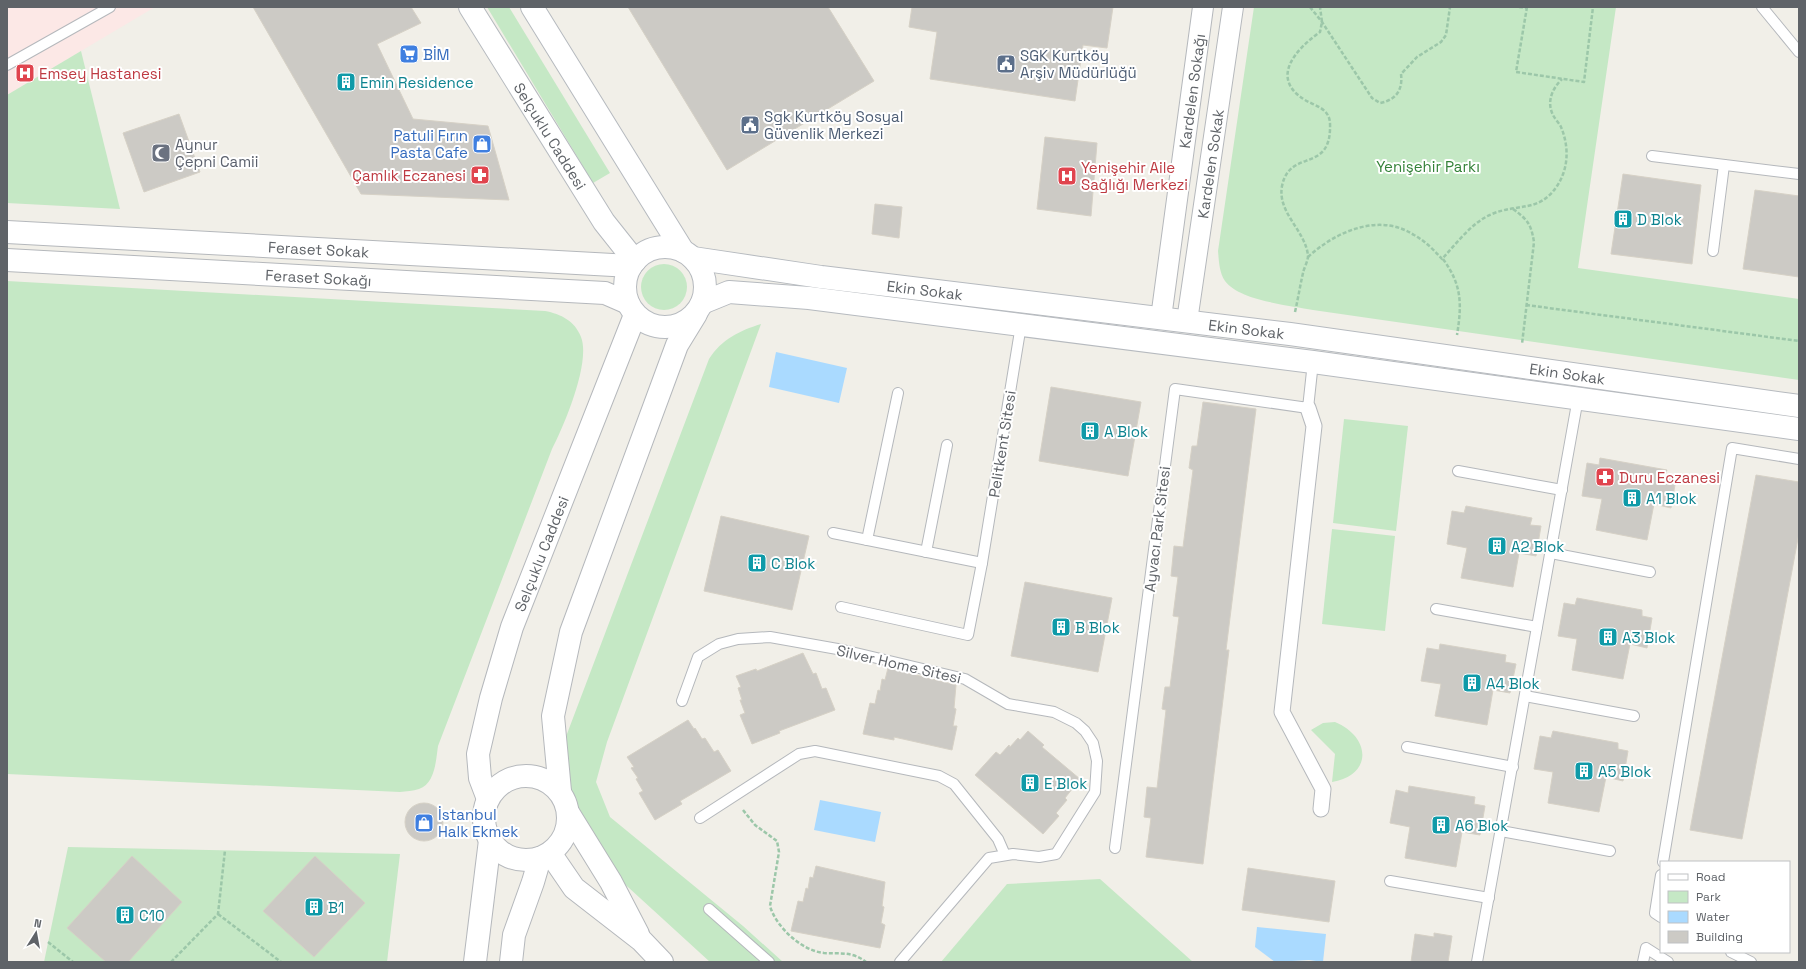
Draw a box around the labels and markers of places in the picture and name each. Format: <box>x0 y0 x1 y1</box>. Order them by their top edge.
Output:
supermarket icon: BİM <box>398 43 420 65</box>
place label: BİM <box>423 45 450 64</box>
place label: SGK Kurtköy Arşiv Müdürlüğü <box>1020 46 1137 82</box>
public building icon: SGK Kurtköy Arşiv Müdürlüğü <box>995 53 1017 75</box>
hospital icon: Emsey Hastanesi <box>14 62 36 84</box>
place label: Emsey Hastanesi <box>39 64 161 83</box>
building icon: Emin Residence <box>335 71 357 93</box>
place label: Emin Residence <box>360 73 474 92</box>
place label: Sgk Kurtköy Sosyal Güvenlik Merkezi <box>764 107 903 143</box>
public building icon: Sgk Kurtköy Sosyal Güvenlik Merkezi <box>739 114 761 136</box>
place label: Patuli Fırın Pasta Cafe <box>391 126 468 162</box>
shop icon: Patuli Fırın Pasta Cafe <box>471 133 493 155</box>
place label: Aynur Çepni Camii <box>175 135 258 171</box>
mosque icon: Aynur Çepni Camii <box>150 142 172 164</box>
place label: Yenişehir Aile Sağlığı Merkezi <box>1081 158 1188 194</box>
pharmacy icon: Çamlık Eczanesi <box>469 164 491 186</box>
hospital icon: Yenişehir Aile Sağlığı Merkezi <box>1056 165 1078 187</box>
place label: Çamlık Eczanesi <box>352 166 466 185</box>
building icon: D Blok <box>1612 208 1634 230</box>
place label: D Blok <box>1637 210 1682 229</box>
building icon: A Blok <box>1079 420 1101 442</box>
place label: A Blok <box>1104 422 1148 441</box>
pharmacy icon: Duru Eczanesi <box>1594 466 1616 488</box>
place label: Duru Eczanesi <box>1619 468 1720 487</box>
building icon: A1 Blok <box>1621 487 1643 509</box>
place label: A1 Blok <box>1646 489 1697 508</box>
building icon: A2 Blok <box>1486 535 1508 557</box>
place label: A2 Blok <box>1511 537 1564 556</box>
building icon: C Blok <box>746 552 768 574</box>
place label: C Blok <box>771 554 815 573</box>
building icon: B Blok <box>1050 616 1072 638</box>
place label: B Blok <box>1075 618 1120 637</box>
building icon: A3 Blok <box>1597 626 1619 648</box>
place label: A3 Blok <box>1622 628 1675 647</box>
building icon: A4 Blok <box>1461 672 1483 694</box>
place label: A4 Blok <box>1486 674 1540 693</box>
building icon: A5 Blok <box>1573 760 1595 782</box>
place label: A5 Blok <box>1598 762 1651 781</box>
building icon: E Blok <box>1019 772 1041 794</box>
place label: E Blok <box>1044 774 1087 793</box>
place label: İstanbul Halk Ekmek <box>438 805 518 841</box>
shop icon: İstanbul Halk Ekmek <box>413 812 435 834</box>
building icon: A6 Blok <box>1430 814 1452 836</box>
place label: A6 Blok <box>1455 816 1508 835</box>
building icon: B1 <box>303 896 325 918</box>
place label: B1 <box>328 898 344 917</box>
building icon: C10 <box>114 904 136 926</box>
place label: C10 <box>139 906 165 925</box>

